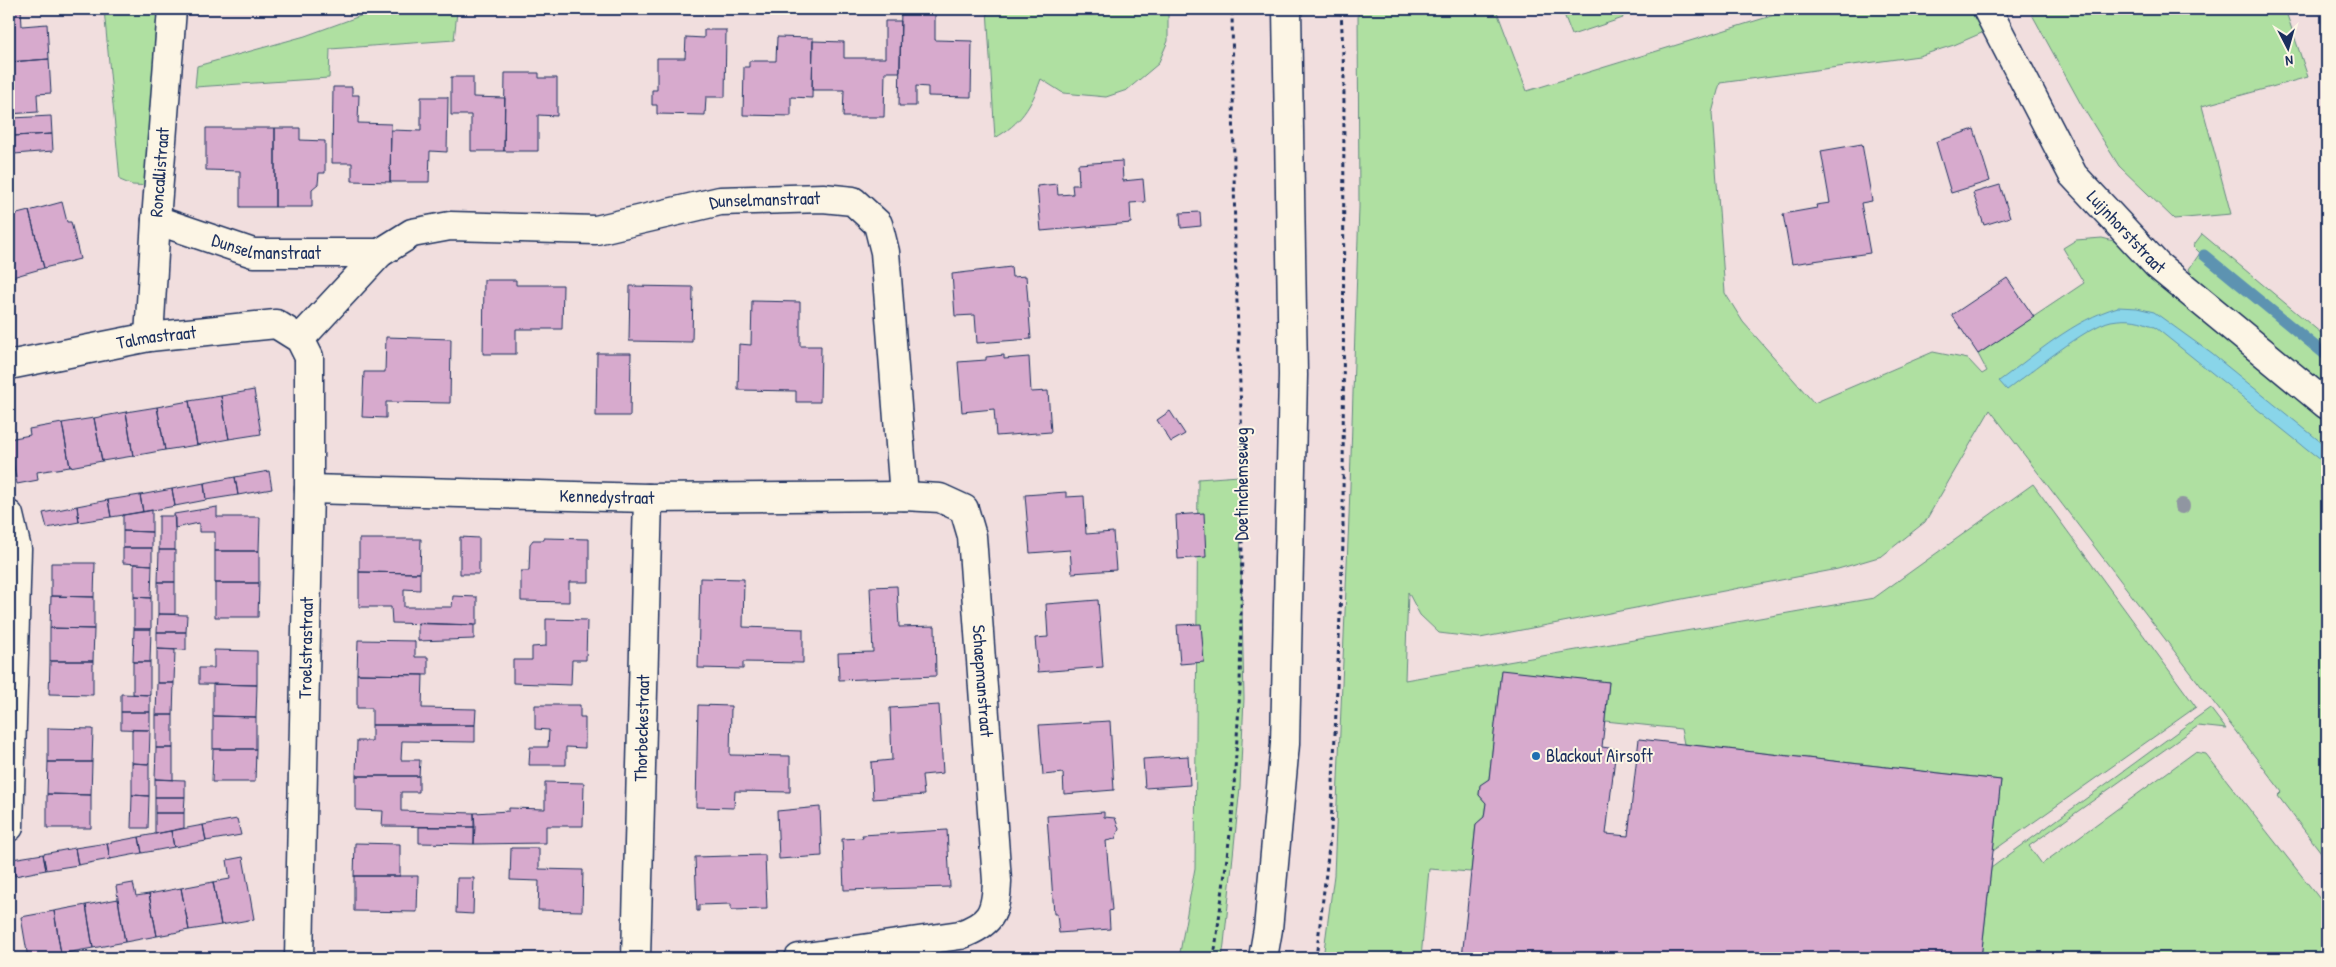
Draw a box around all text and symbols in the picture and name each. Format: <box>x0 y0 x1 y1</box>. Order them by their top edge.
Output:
north arrow <box>2264 22 2314 72</box>
text: N <box>2284 52 2294 71</box>
street label: Roncallistraat <box>143 126 175 218</box>
street label: Dunselmanstraat <box>707 185 821 215</box>
street label: Luijnhorststraat <box>2081 185 2172 280</box>
street label: Dunselmanstraat <box>209 227 322 265</box>
street label: Talmastraat <box>114 319 198 355</box>
street label: Doetinchemseweg <box>1229 428 1254 540</box>
street label: Kennedystraat <box>559 483 655 510</box>
street label: Troelstrastraat <box>292 596 319 699</box>
street label: Schaepmanstraat <box>966 624 1000 739</box>
street label: Thorbeckestraat <box>628 674 655 782</box>
place label: Blackout Airsoft <box>1546 743 1654 768</box>
marker: Blackout Airsoft <box>1530 750 1542 762</box>

